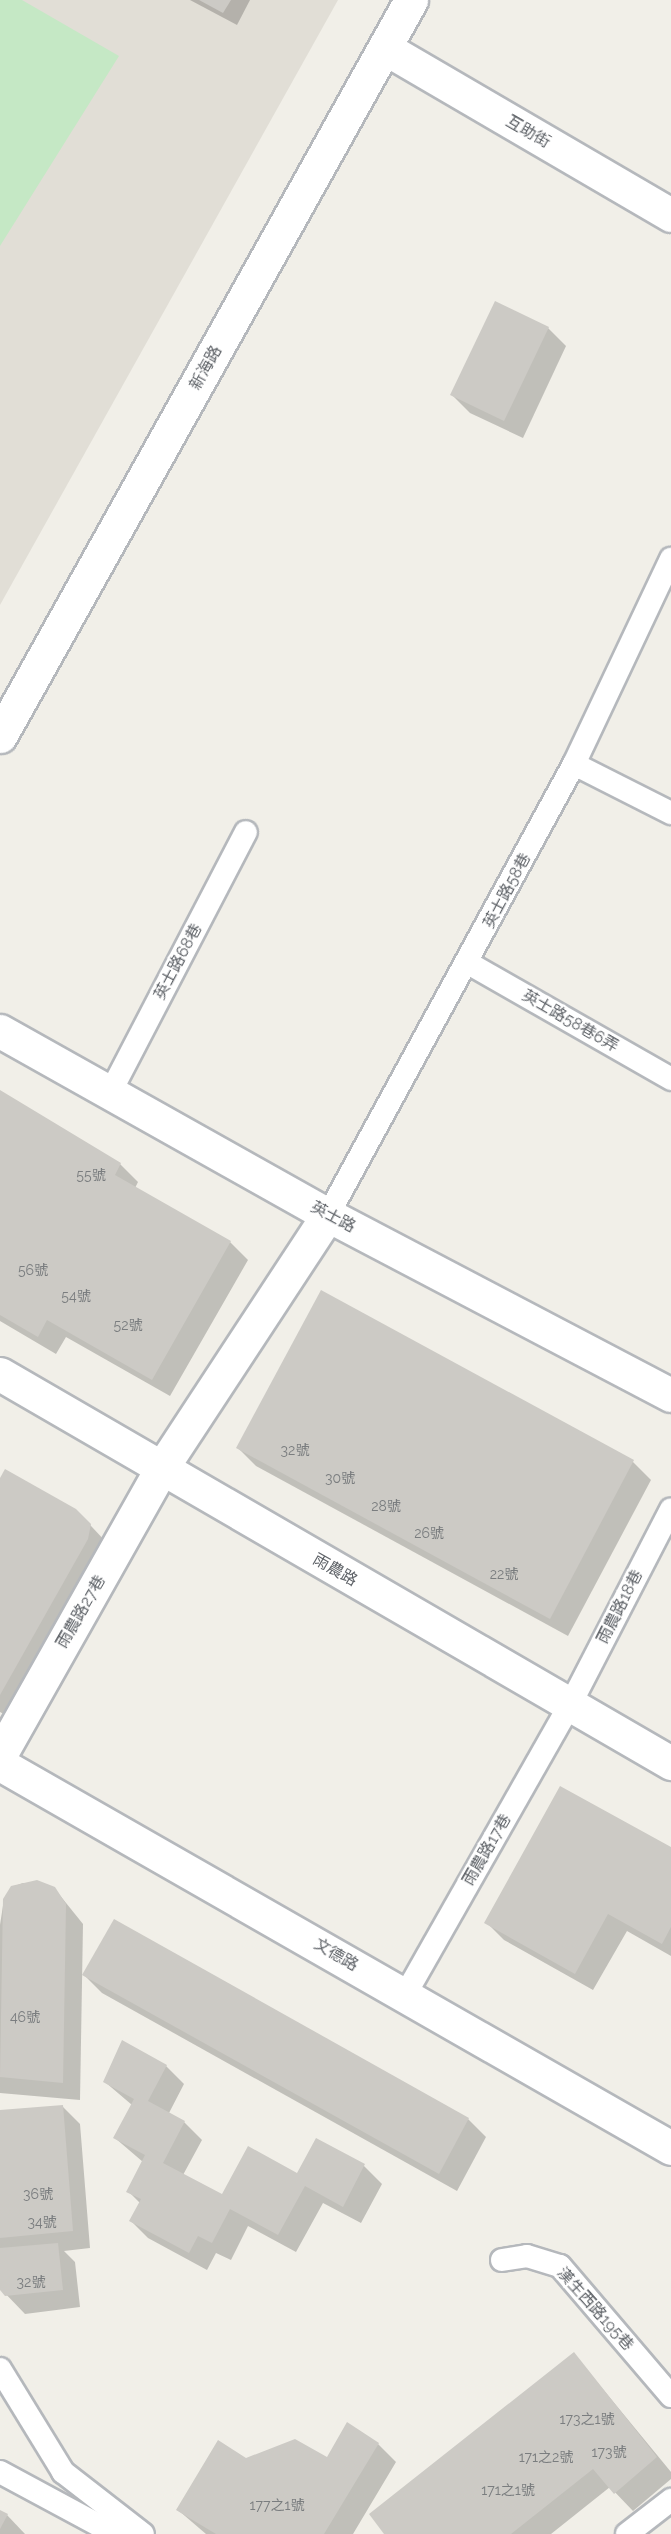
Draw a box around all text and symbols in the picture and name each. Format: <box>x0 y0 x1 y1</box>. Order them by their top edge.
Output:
street label: 互助街 <box>502 112 554 152</box>
street label: 新海路 <box>186 342 226 394</box>
street label: 英士路58巷 <box>479 850 535 932</box>
street label: 英士路68巷 <box>150 921 206 1003</box>
street label: 英士路58巷6弄 <box>518 986 622 1056</box>
house number: 55號 <box>76 1167 106 1183</box>
street label: 英士路 <box>307 1197 359 1237</box>
house number: 56號 <box>18 1262 48 1278</box>
house number: 54號 <box>61 1288 91 1304</box>
house number: 52號 <box>114 1317 142 1333</box>
house number: 32號 <box>281 1442 309 1458</box>
house number: 30號 <box>325 1470 355 1486</box>
house number: 28號 <box>371 1498 401 1514</box>
house number: 26號 <box>414 1525 444 1541</box>
street label: 雨農路 <box>309 1550 361 1590</box>
house number: 22號 <box>490 1566 518 1582</box>
street label: 雨農路18巷 <box>593 1567 647 1647</box>
street label: 雨農路27巷 <box>52 1572 110 1652</box>
street label: 雨農路17巷 <box>459 1811 515 1889</box>
street label: 文德路 <box>310 1935 362 1975</box>
house number: 46號 <box>10 2009 40 2025</box>
house number: 36號 <box>23 2186 53 2202</box>
house number: 34號 <box>27 2214 57 2230</box>
street label: 漢生西路195巷 <box>553 2264 637 2354</box>
house number: 32號 <box>17 2274 45 2290</box>
house number: 173之1號 <box>560 2411 614 2427</box>
house number: 173號 <box>592 2444 626 2460</box>
house number: 171之2號 <box>519 2449 573 2465</box>
house number: 171之1號 <box>481 2482 535 2498</box>
house number: 177之1號 <box>250 2497 304 2513</box>

